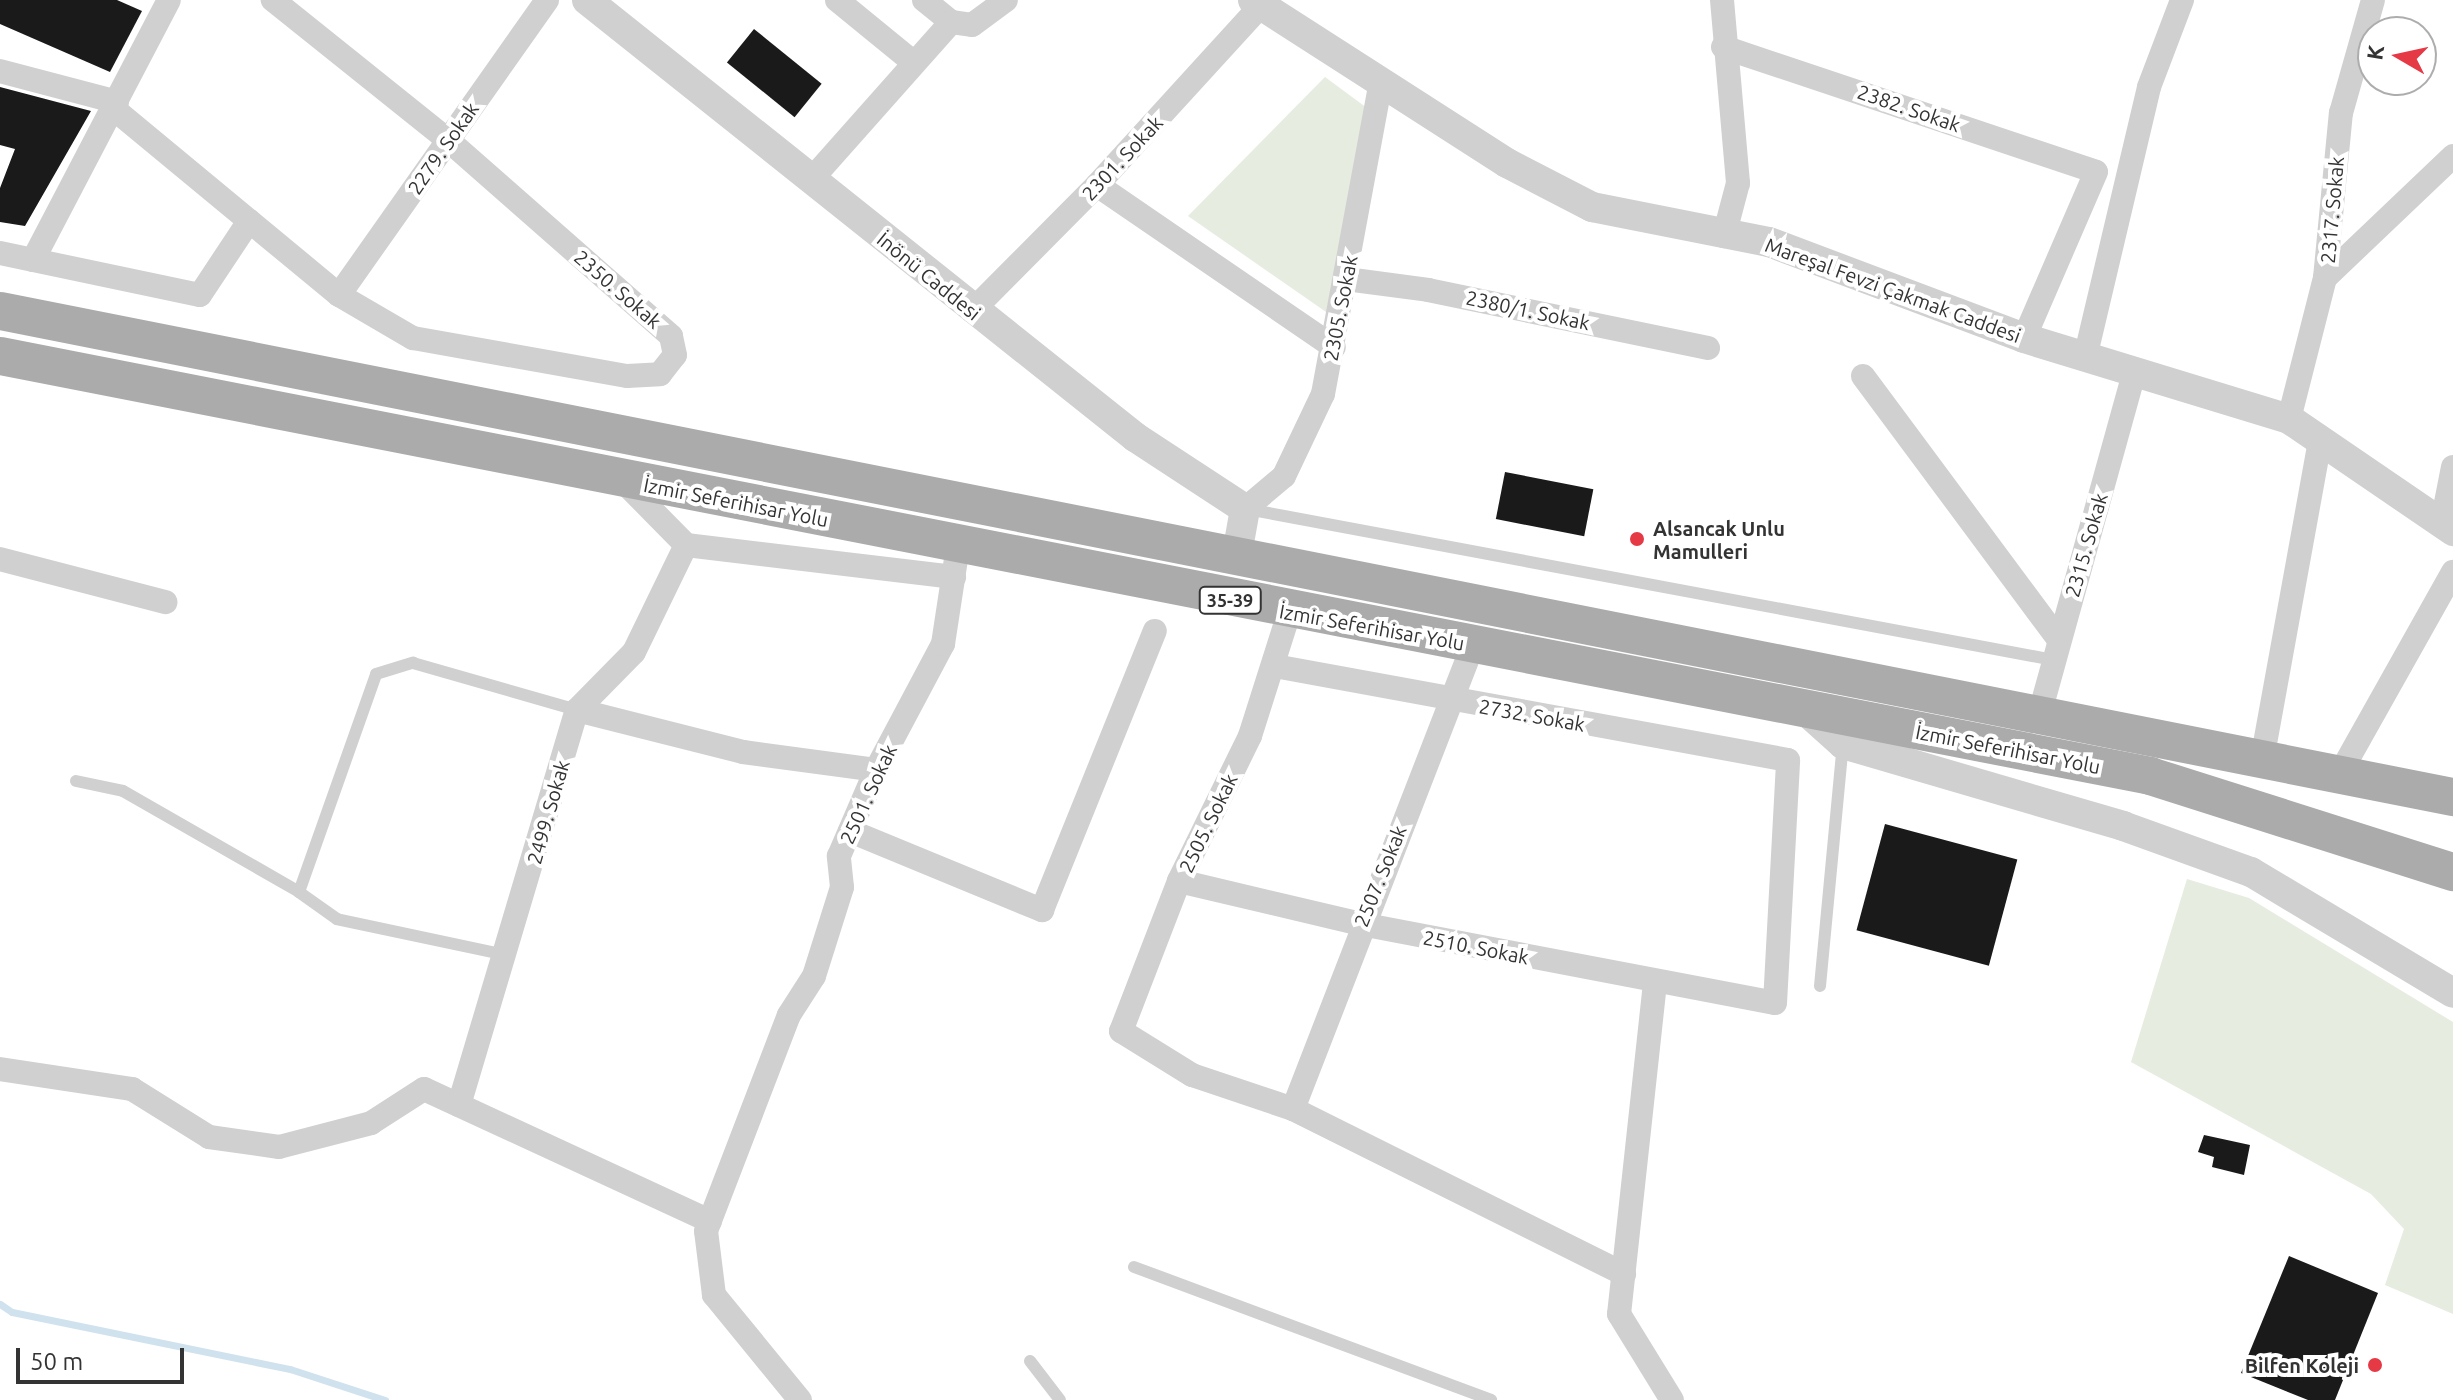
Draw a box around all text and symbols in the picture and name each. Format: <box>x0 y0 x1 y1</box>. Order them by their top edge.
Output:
north arrow <box>2357 16 2437 96</box>
text: K <box>2361 43 2388 62</box>
street label: 2382. Sokak <box>1854 79 1964 137</box>
street label: 2279. Sokak <box>402 97 484 199</box>
street label: 2301. Sokak <box>1077 111 1167 205</box>
street label: 2317. Sokak <box>2315 156 2349 264</box>
street label: İnönü Caddesi <box>872 227 986 325</box>
street label: Mareşal Fevzi Çakmak Caddesi <box>1762 232 2024 348</box>
street label: 2350. Sokak <box>570 245 666 333</box>
street label: 2305. Sokak <box>1318 253 1362 363</box>
street label: 2380/1. Sokak <box>1464 285 1592 335</box>
street label: İzmir Seferihisar Yolu <box>642 472 830 532</box>
street label: 2315. Sokak <box>2060 490 2112 600</box>
place label: Alsancak Unlu Mamulleri <box>1653 516 1785 563</box>
marker: Alsancak Unlu Mamulleri <box>1628 530 1646 548</box>
road number: 35-39 <box>1198 586 1262 614</box>
street label: İzmir Seferihisar Yolu <box>1278 599 1466 655</box>
street label: 2732. Sokak <box>1477 694 1587 736</box>
street label: İzmir Seferihisar Yolu <box>1914 719 2102 779</box>
street label: 2501. Sokak <box>834 740 902 848</box>
street label: 2499. Sokak <box>522 757 574 867</box>
street label: 2505. Sokak <box>1174 770 1242 876</box>
street label: 2507. Sokak <box>1349 822 1411 930</box>
street label: 2510. Sokak <box>1421 925 1531 969</box>
scale bar <box>20 1332 188 1382</box>
text: 50 m <box>30 1348 83 1375</box>
place label: Bilfen Koleji <box>2245 1353 2359 1377</box>
marker: Bilfen Koleji <box>2366 1356 2384 1374</box>

